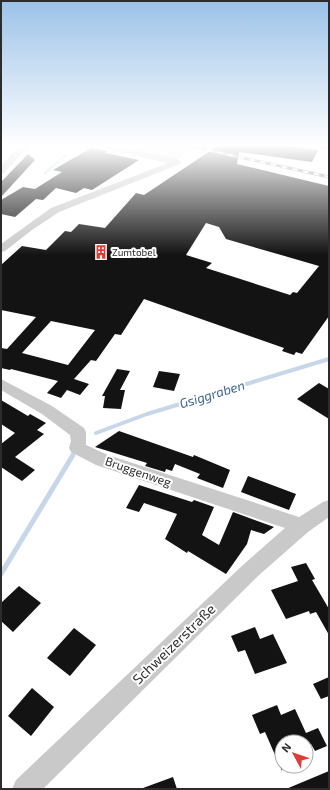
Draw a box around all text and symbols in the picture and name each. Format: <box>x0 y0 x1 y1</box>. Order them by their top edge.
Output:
building icon: Zumtobel <box>93 244 109 260</box>
place label: Zumtobel <box>112 246 156 258</box>
water label: Gsiggraben <box>177 377 247 411</box>
street label: Bruggenweg <box>104 453 173 489</box>
street label: Schweizerstraße <box>129 600 219 687</box>
north arrow <box>274 734 314 774</box>
text: N <box>278 740 294 754</box>

